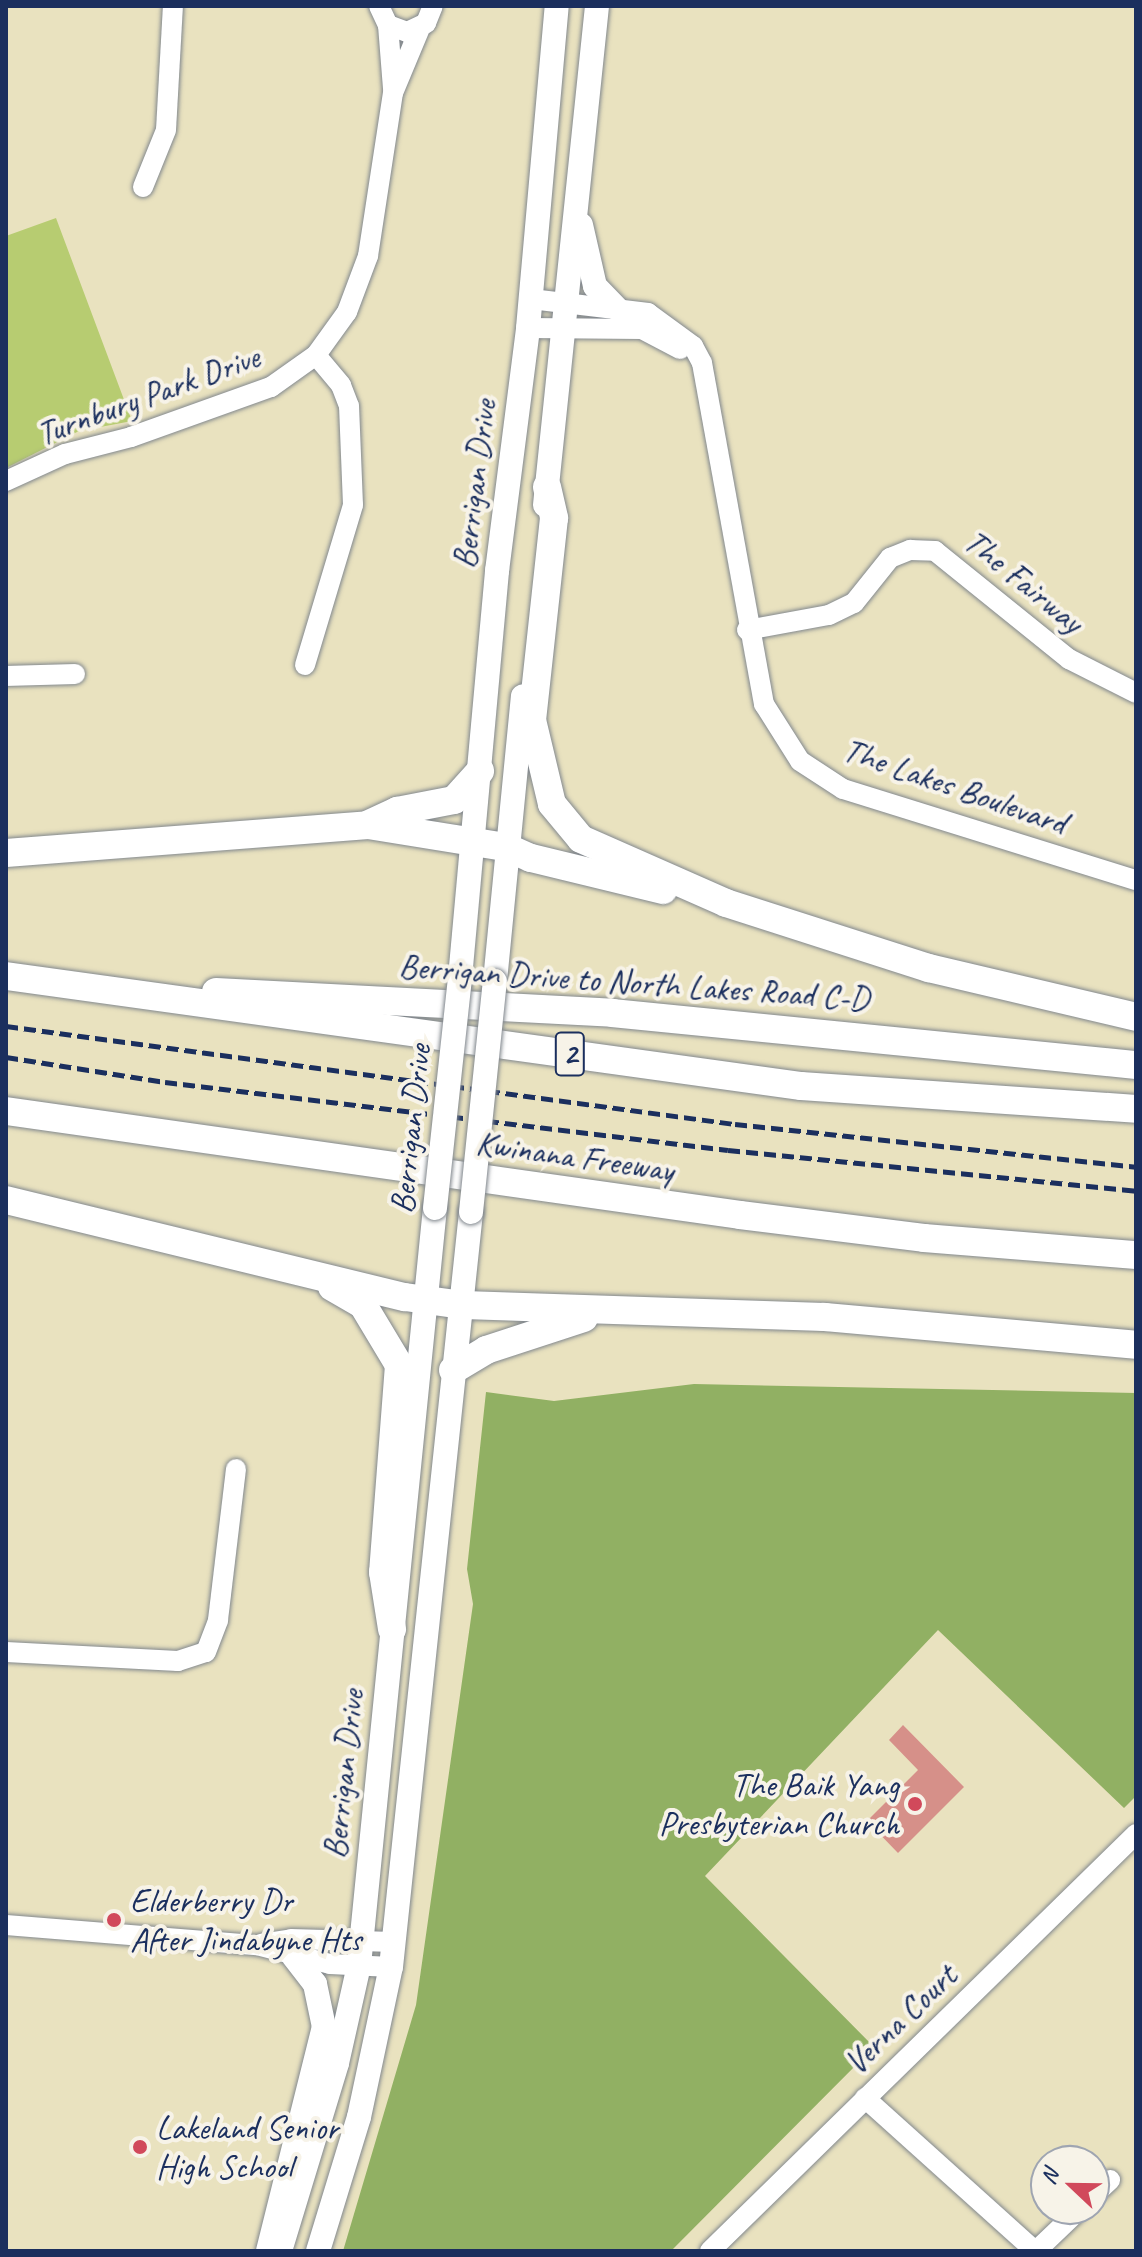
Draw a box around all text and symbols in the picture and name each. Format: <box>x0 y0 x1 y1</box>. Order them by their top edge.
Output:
street label: Turnbury Park Drive <box>30 336 266 454</box>
street label: Berrigan Drive <box>443 397 505 571</box>
street label: The Fairway <box>956 520 1092 642</box>
street label: The Lakes Boulevard <box>837 729 1073 843</box>
street label: Berrigan Drive to North Lakes Road C-D <box>396 945 872 1019</box>
road number: 2 <box>554 1026 586 1082</box>
street label: Berrigan Drive <box>381 1042 439 1216</box>
street label: Kwinana Freeway <box>474 1122 676 1190</box>
street label: Berrigan Drive <box>314 1687 372 1861</box>
place label: The Baik Yang Presbyterian Church <box>658 1764 899 1844</box>
marker: The Baik Yang Presbyterian Church <box>906 1795 924 1813</box>
place label: Elderberry Dr After Jindabyne Hts <box>130 1880 361 1960</box>
marker: Elderberry Dr After Jindabyne Hts <box>105 1911 123 1929</box>
street label: Verna Court <box>835 1956 965 2082</box>
place label: Lakeland Senior High School <box>156 2107 338 2186</box>
marker: Lakeland Senior High School <box>131 2138 149 2156</box>
north arrow <box>1030 2145 1110 2225</box>
text: N <box>1034 2165 1065 2188</box>

